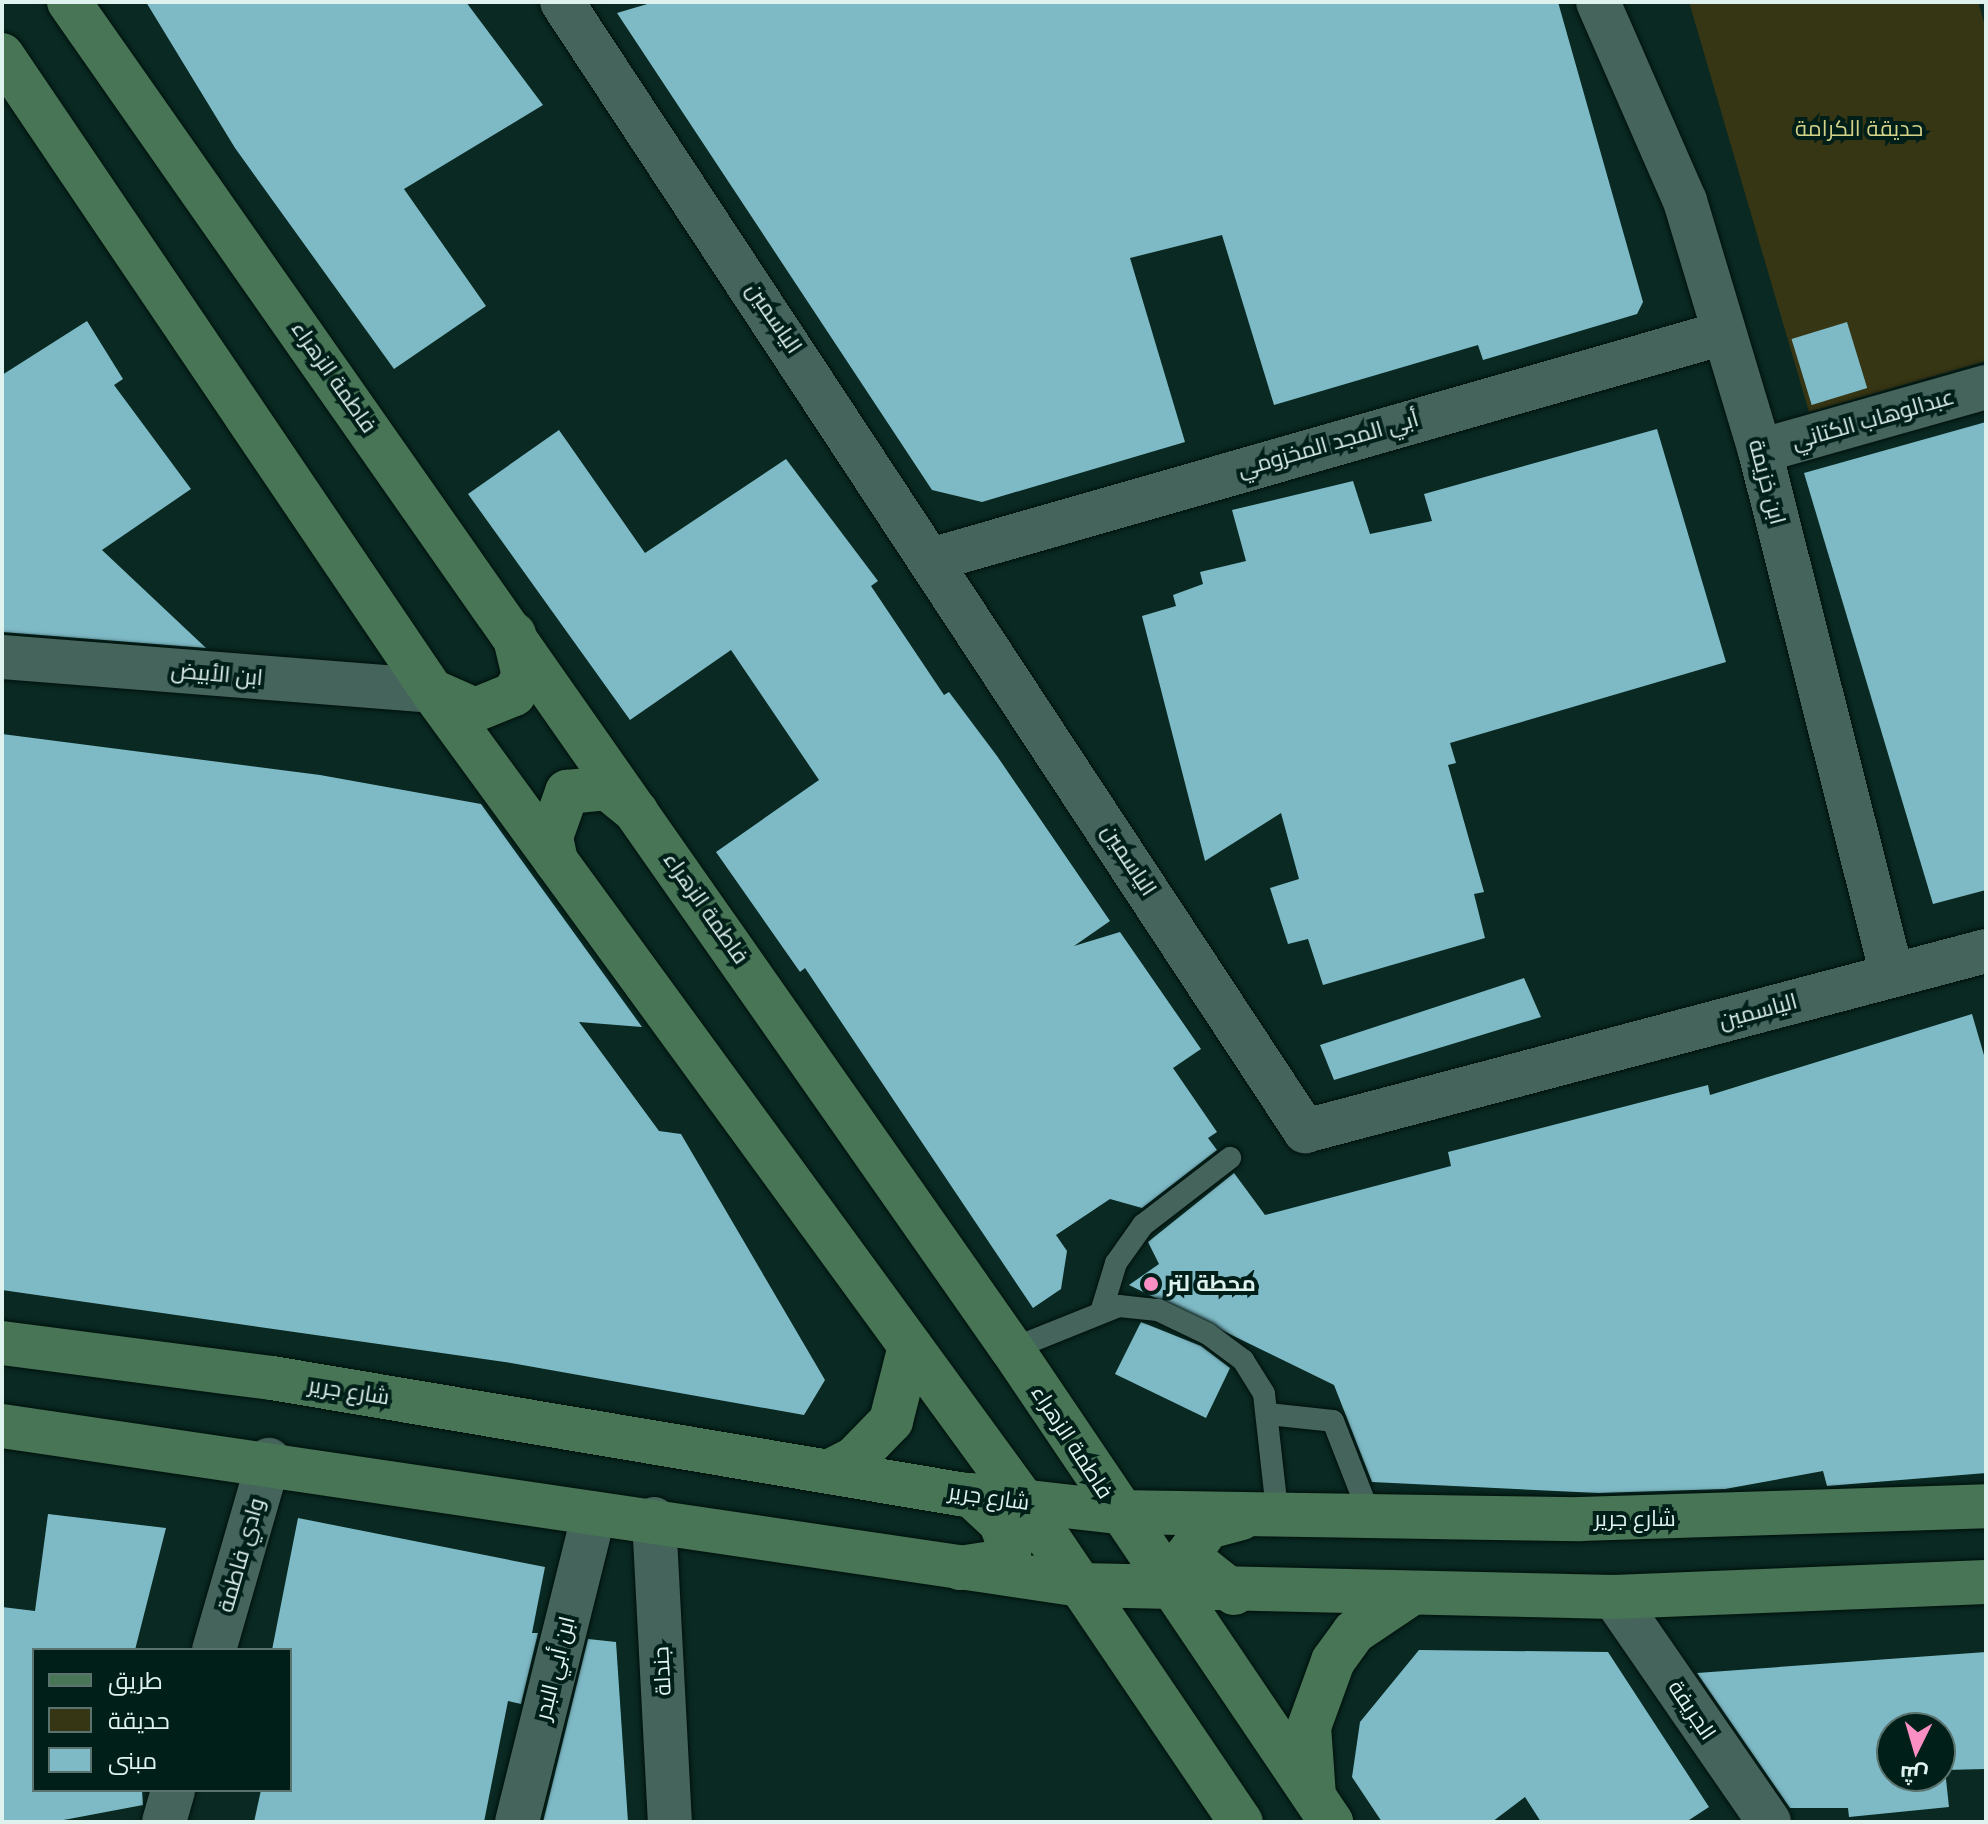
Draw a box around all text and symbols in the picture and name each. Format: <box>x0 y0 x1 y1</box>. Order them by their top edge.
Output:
park label: حديقة الكرامة <box>1795 116 1923 142</box>
street label: الياسمين <box>741 278 807 358</box>
street label: فاطمة الزهراء <box>286 316 382 438</box>
street label: عبدالوهاب الكتاني <box>1789 383 1957 455</box>
street label: أبي المجد المخزومي <box>1235 406 1421 482</box>
street label: ابن خزيمة <box>1743 437 1791 527</box>
street label: ابن الأبيض <box>170 657 264 691</box>
street label: الياسمين <box>1096 819 1162 901</box>
street label: فاطمة الزهراء <box>658 847 754 969</box>
street label: الياسمين <box>1716 988 1800 1034</box>
place label: محطة لتر <box>1167 1271 1256 1297</box>
marker: محطة لتر <box>1142 1275 1160 1293</box>
street label: شارع جرير <box>307 1372 391 1410</box>
street label: فاطمة الزهراء <box>1026 1380 1118 1504</box>
street label: شارع جرير <box>947 1478 1031 1516</box>
street label: وادي فاطمة <box>212 1495 270 1615</box>
street label: شارع جرير <box>1594 1506 1676 1532</box>
street label: ابن أبي البدر <box>529 1613 581 1723</box>
street label: جندلة <box>648 1646 676 1696</box>
legend <box>32 1648 292 1792</box>
text: طريق <box>108 1666 163 1695</box>
street label: الجريفة <box>1663 1675 1721 1745</box>
text: حديقة <box>108 1706 170 1735</box>
north arrow <box>1876 1712 1956 1792</box>
text: مبنى <box>108 1746 157 1775</box>
text: ش <box>1899 1760 1929 1789</box>

